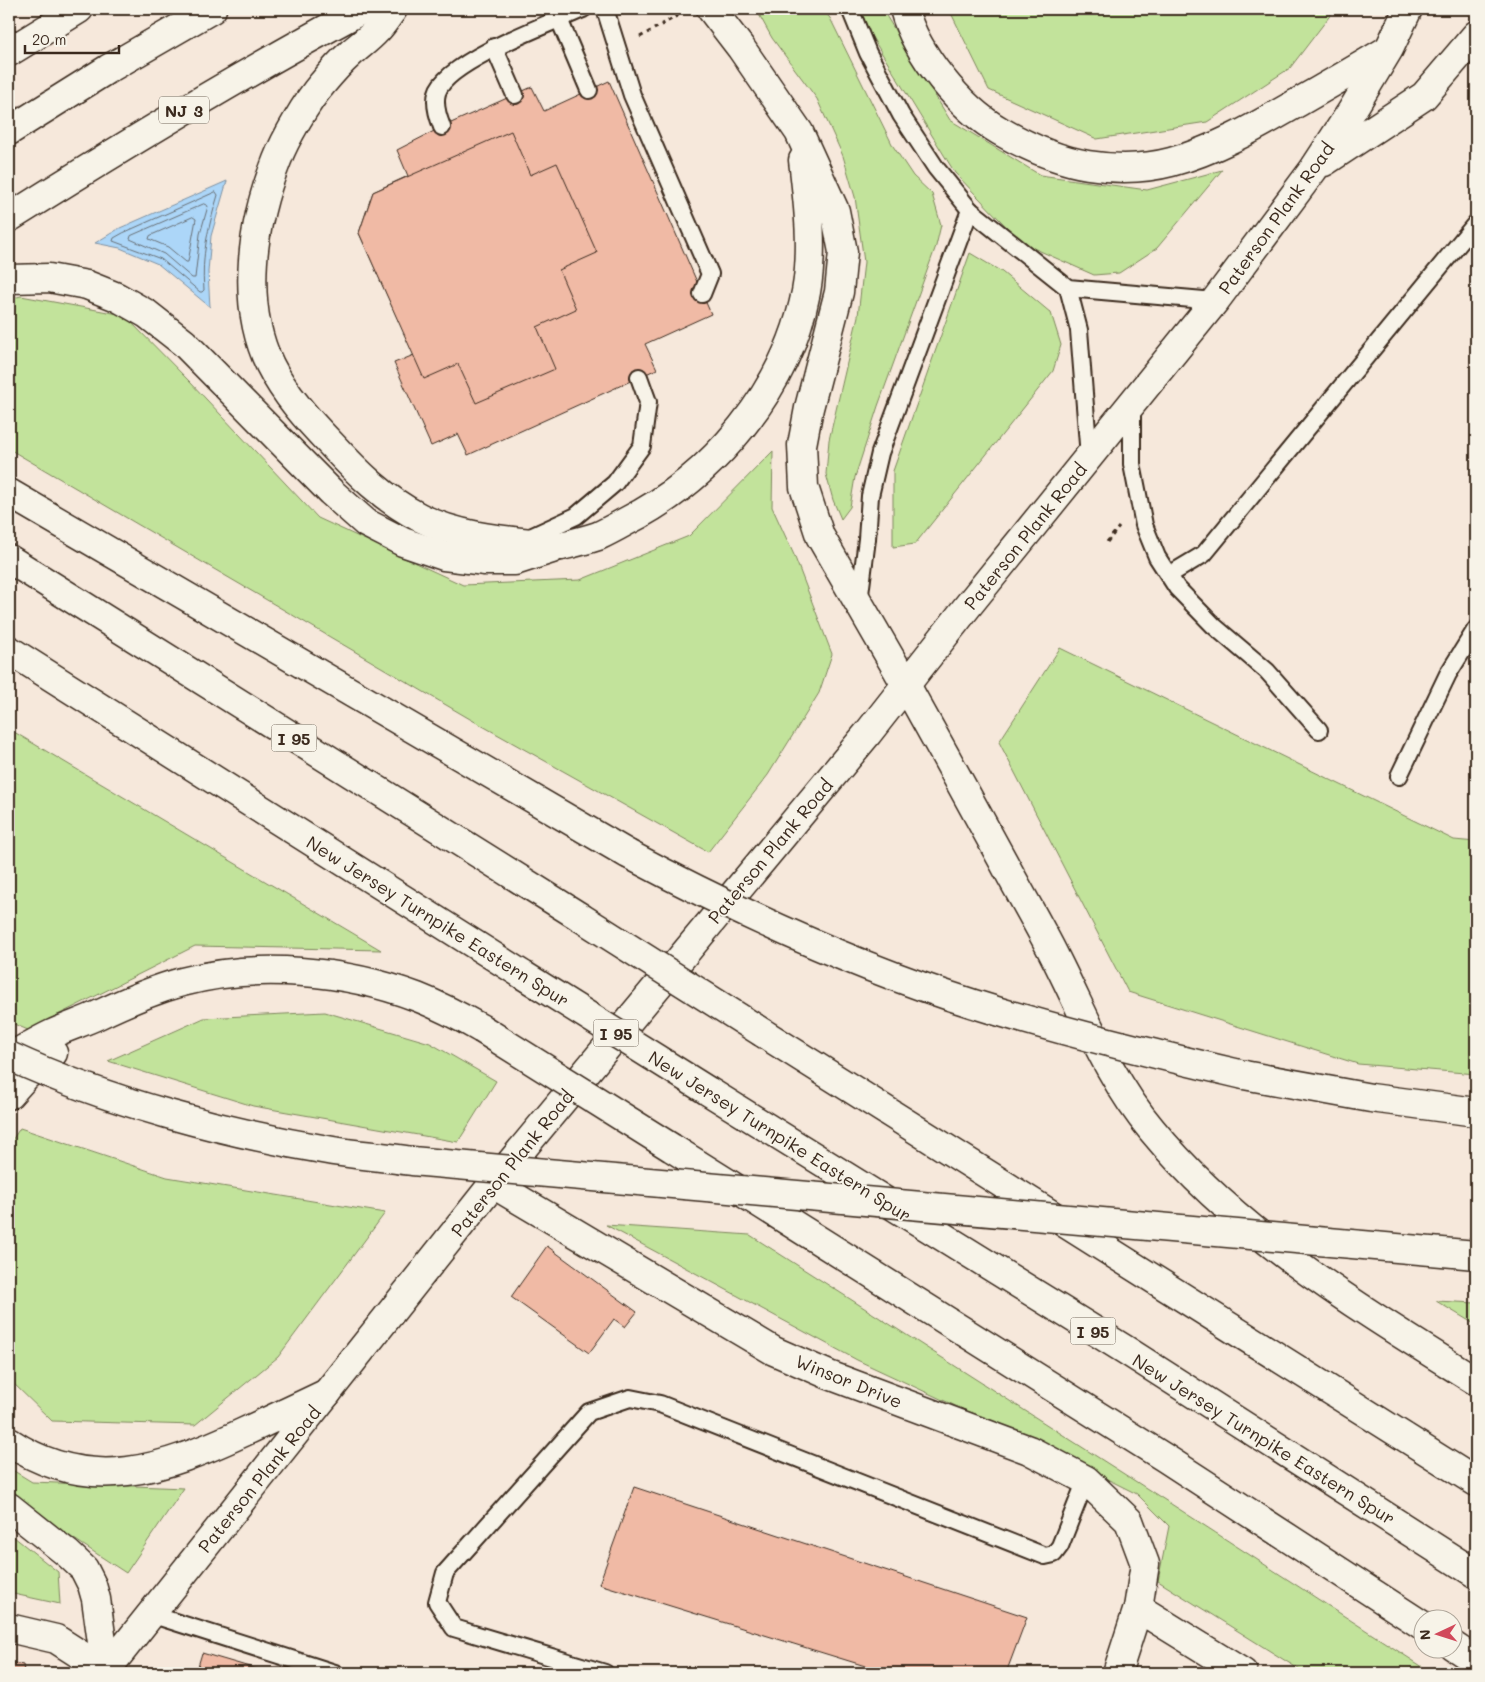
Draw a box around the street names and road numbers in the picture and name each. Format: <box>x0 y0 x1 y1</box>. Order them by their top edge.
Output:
road number: NJ 3 <box>159 96 209 124</box>
street label: Paterson Plank Road <box>1213 137 1339 299</box>
street label: Paterson Plank Road <box>958 458 1092 614</box>
road number: I 95 <box>272 724 316 751</box>
street label: Paterson Plank Road <box>702 773 838 929</box>
street label: New Jersey Turnpike Eastern Spur <box>302 830 574 1012</box>
road number: I 95 <box>594 1020 638 1046</box>
street label: New Jersey Turnpike Eastern Spur <box>644 1045 916 1227</box>
street label: Paterson Plank Road <box>445 1085 579 1241</box>
road number: I 95 <box>1070 1318 1116 1344</box>
street label: New Jersey Turnpike Eastern Spur <box>1128 1348 1400 1530</box>
street label: Winsor Drive <box>792 1349 906 1413</box>
street label: Paterson Plank Road <box>192 1401 326 1557</box>

